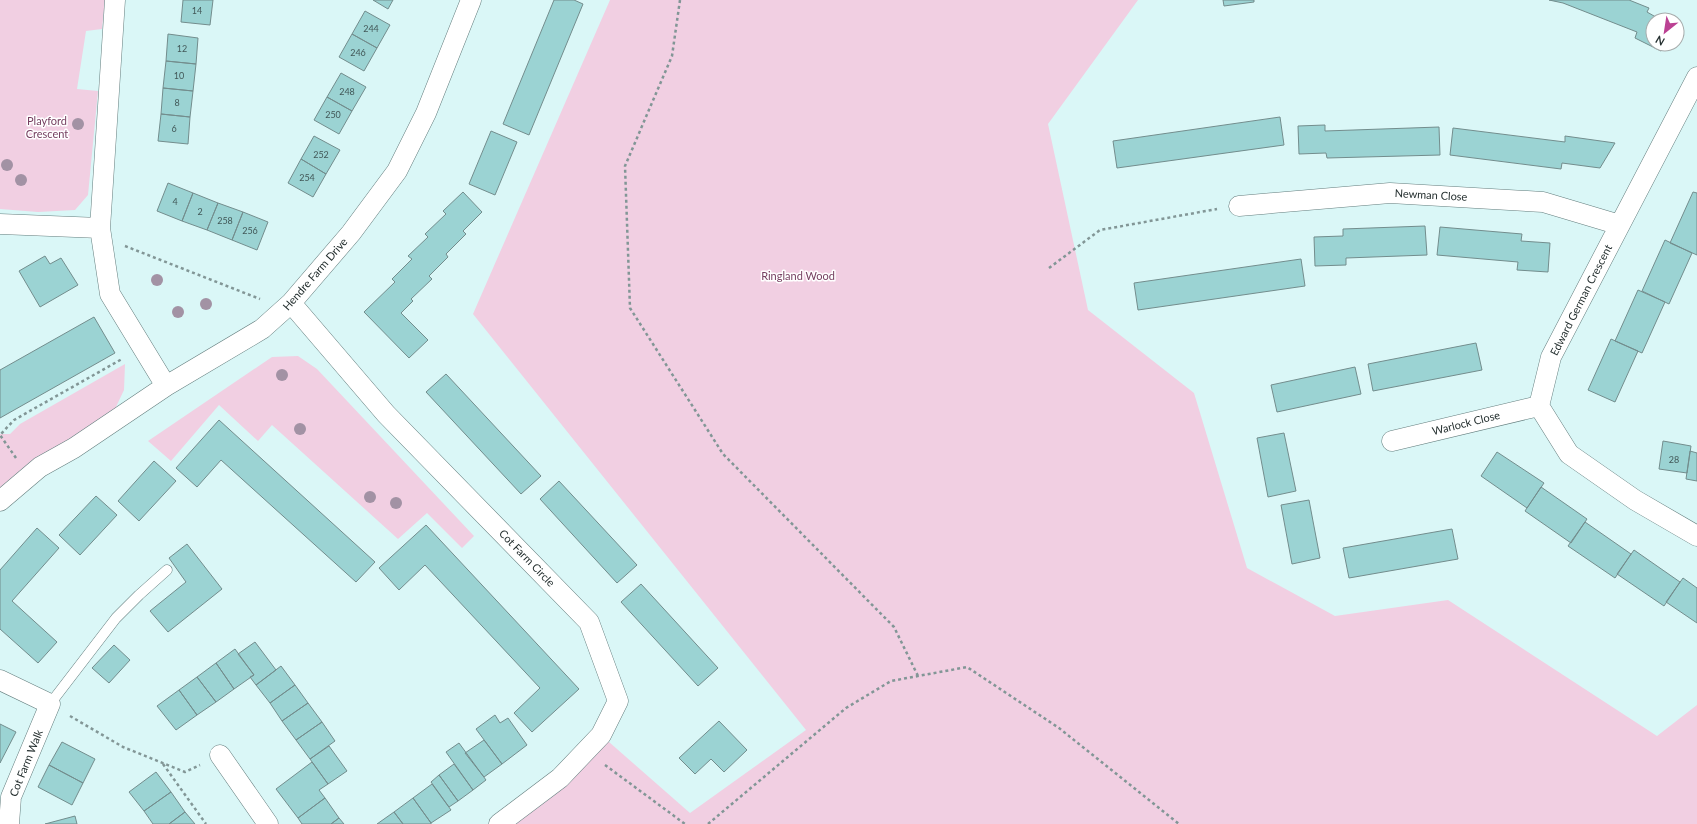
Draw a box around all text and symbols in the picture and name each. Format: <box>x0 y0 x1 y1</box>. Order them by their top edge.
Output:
house number: 14 <box>192 5 202 16</box>
north arrow <box>1645 12 1685 52</box>
house number: 244 <box>363 23 379 34</box>
text: N <box>1653 33 1667 49</box>
house number: 12 <box>177 43 187 54</box>
house number: 246 <box>350 47 366 58</box>
house number: 10 <box>174 70 184 81</box>
house number: 248 <box>339 86 355 97</box>
house number: 8 <box>174 97 180 108</box>
house number: 250 <box>325 109 341 120</box>
park label: Playford Crescent <box>26 114 68 140</box>
house number: 6 <box>171 123 177 134</box>
house number: 252 <box>313 149 329 160</box>
house number: 254 <box>299 172 315 183</box>
street label: Newman Close <box>1394 186 1468 203</box>
house number: 4 <box>172 196 178 207</box>
house number: 2 <box>197 206 203 217</box>
house number: 258 <box>217 215 233 226</box>
house number: 256 <box>242 225 258 236</box>
street label: Hendre Farm Drive <box>280 235 350 313</box>
street label: Edward German Crescent <box>1547 242 1614 358</box>
park label: Ringland Wood <box>761 269 835 282</box>
street label: Warlock Close <box>1431 408 1501 437</box>
house number: 28 <box>1669 454 1679 465</box>
street label: Cot Farm Circle <box>497 526 558 589</box>
street label: Cot Farm Walk <box>6 727 45 798</box>

